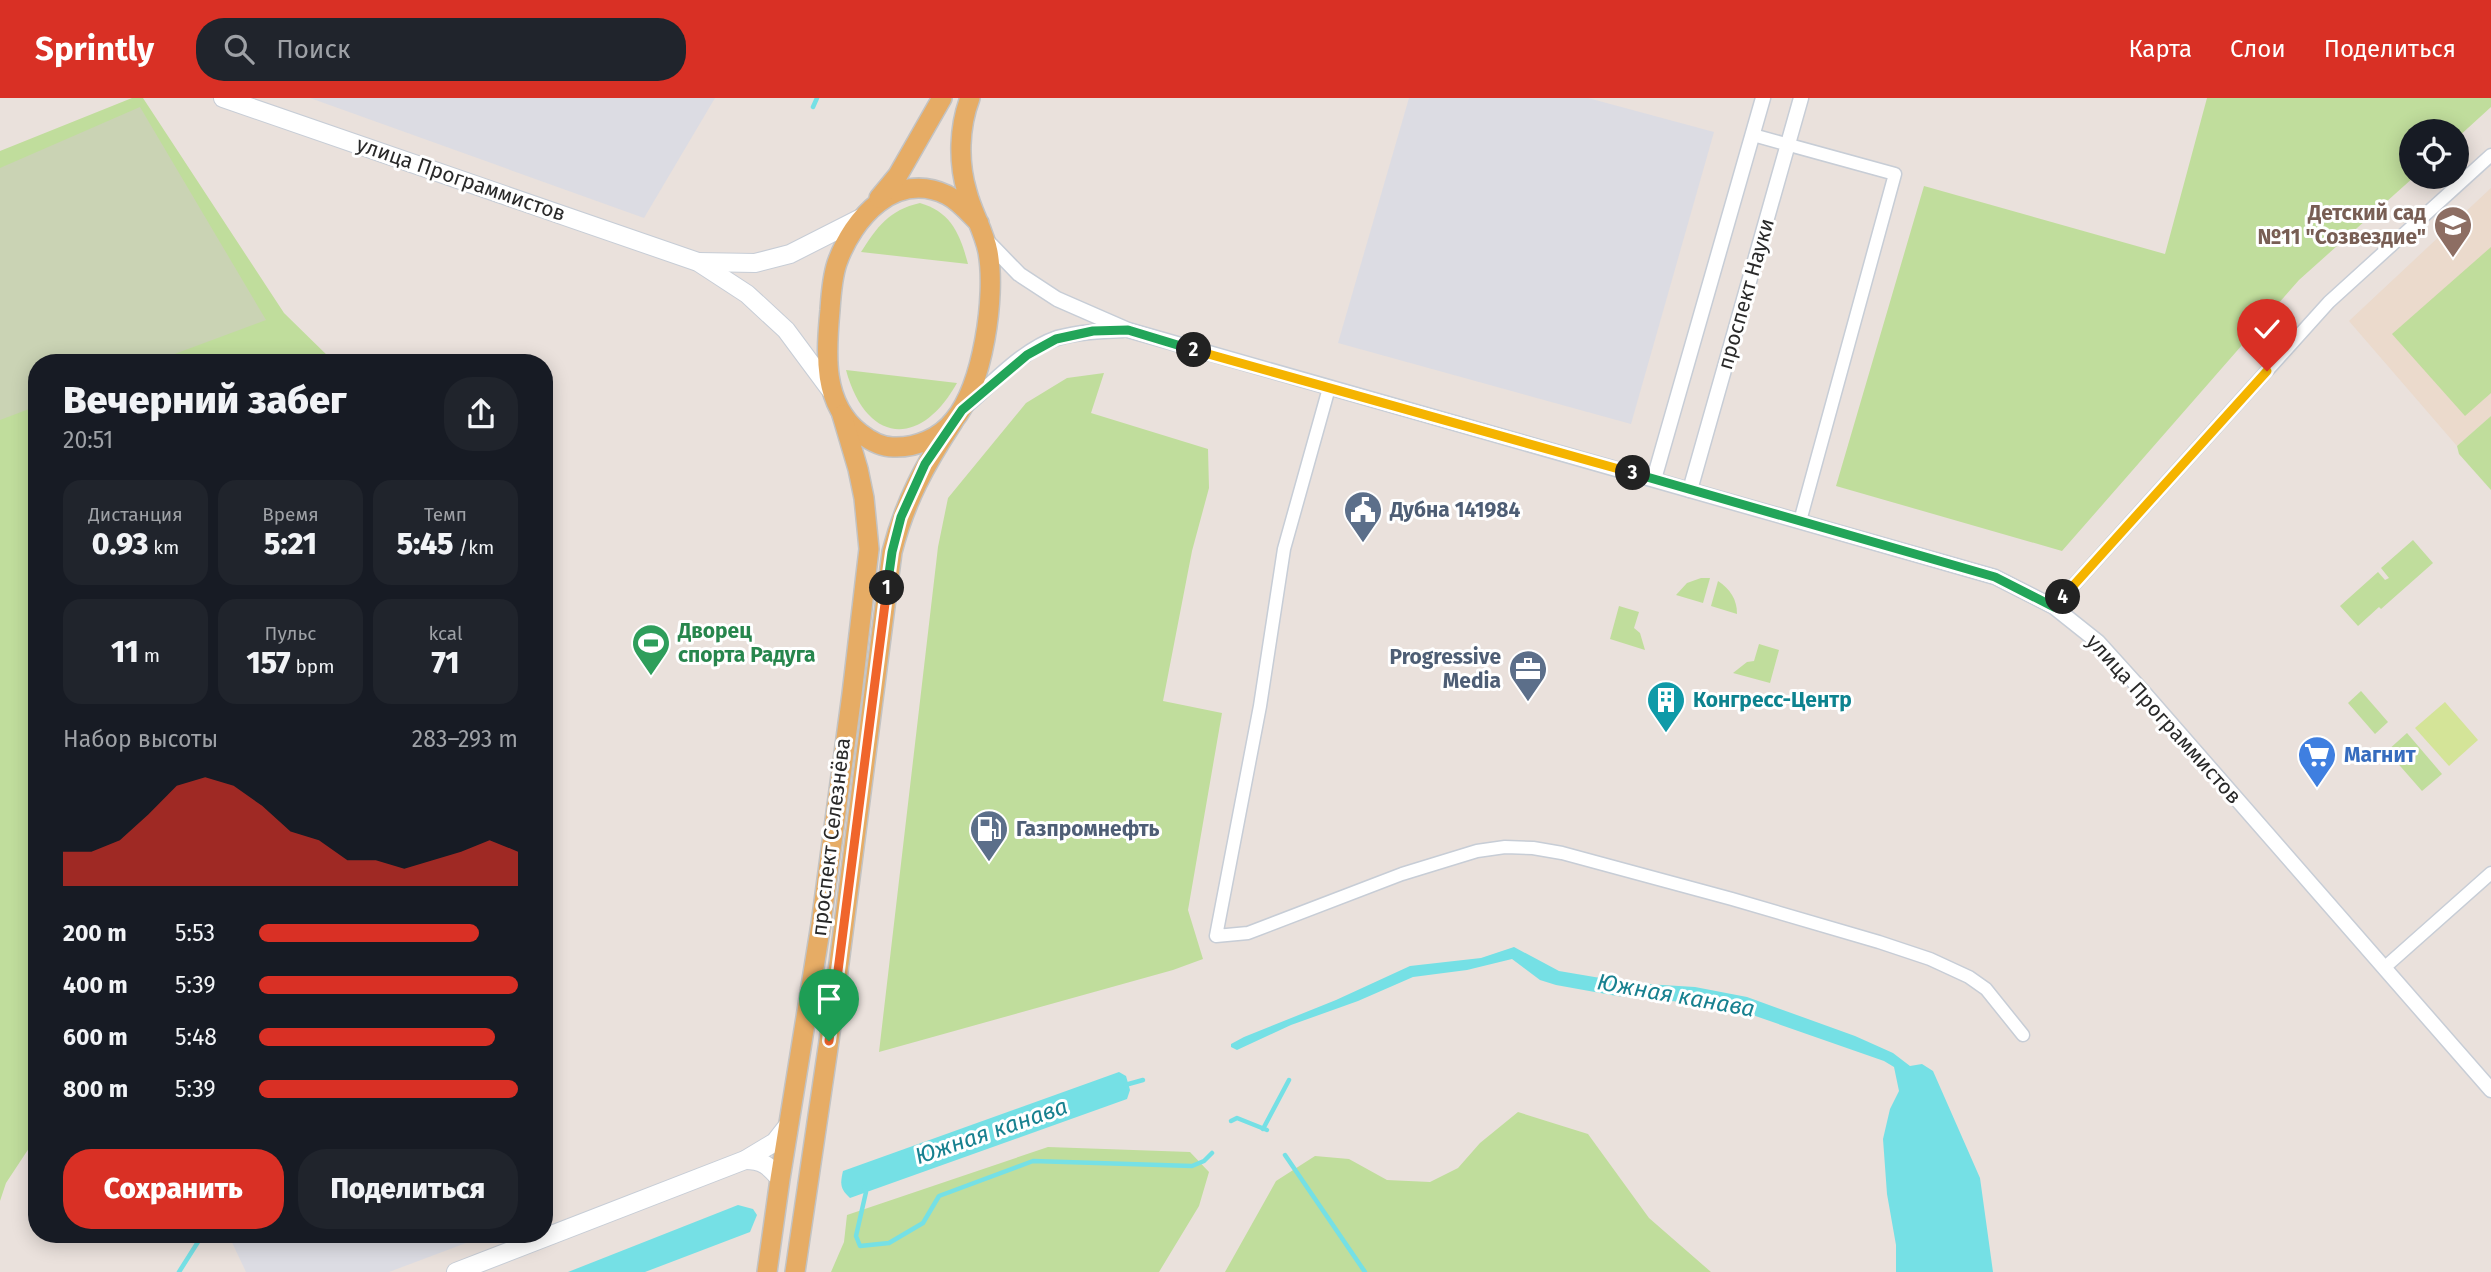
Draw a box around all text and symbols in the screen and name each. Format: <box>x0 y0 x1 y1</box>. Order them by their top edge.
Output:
search box <box>196 18 686 81</box>
text: Sprintly <box>35 29 154 69</box>
icon: search <box>220 30 258 68</box>
text: Поиск <box>276 34 350 65</box>
text: Карта <box>2128 35 2192 63</box>
text: Слои <box>2230 35 2286 63</box>
text: Поделиться <box>2324 35 2456 63</box>
map controls <box>2399 119 2469 189</box>
button: locate <box>2399 119 2469 189</box>
street label: улица Программистов <box>353 131 569 227</box>
place label: Детский сад №11 "Созвездие" <box>2258 200 2426 250</box>
school or university icon: Детский сад №11 "Созвездие" <box>2432 204 2474 259</box>
street label: проспект Науки <box>1712 215 1780 373</box>
pin <box>2237 299 2297 371</box>
icon: check <box>2248 310 2286 348</box>
pin: 2 <box>1176 332 1212 368</box>
text: 2 <box>1189 338 1198 361</box>
text: Вечерний забег <box>63 377 347 423</box>
button: share <box>444 377 518 451</box>
text: 20:51 <box>63 426 113 454</box>
pin: 3 <box>1616 456 1650 490</box>
text: 3 <box>1628 461 1637 484</box>
public building icon: Дубна 141984 <box>1342 489 1384 544</box>
place label: Дубна 141984 <box>1389 497 1521 523</box>
text: Дистанция <box>88 503 183 526</box>
text: Время <box>262 503 319 526</box>
text: Темп <box>424 503 467 526</box>
text: 0.93 <box>92 526 148 562</box>
text: 5:21 <box>264 526 317 562</box>
text: 5:45 <box>397 526 453 562</box>
text: km <box>148 536 179 559</box>
text: /km <box>453 536 494 559</box>
pin: 1 <box>870 570 904 606</box>
text: 1 <box>882 576 891 599</box>
pin: 4 <box>2046 580 2080 614</box>
text: 4 <box>2057 585 2068 608</box>
place label: Дворец спорта Радуга <box>677 618 815 668</box>
text: Пульс <box>265 622 316 645</box>
text: kcal <box>428 622 463 645</box>
sports icon: Дворец спорта Радуга <box>630 622 672 677</box>
street label: улица Программистов <box>2081 629 2247 809</box>
text: 11 <box>111 634 139 670</box>
text: m <box>139 644 160 667</box>
place label: Progressive Media <box>1390 644 1501 694</box>
text: 157 <box>247 645 291 681</box>
text: 71 <box>431 645 460 681</box>
office icon: Progressive Media <box>1507 648 1549 703</box>
text: bpm <box>291 655 334 678</box>
building icon: Конгресс-Центр <box>1645 679 1687 734</box>
place label: Конгресс-Центр <box>1693 687 1852 713</box>
text: Набор высоты <box>63 725 218 753</box>
text: 283–293 m <box>412 725 518 753</box>
supermarket icon: Магнит <box>2296 734 2338 789</box>
street label: проспект Селезнёва <box>806 736 856 938</box>
place label: Магнит <box>2344 742 2417 768</box>
fuel station icon: Газпромнефть <box>968 808 1010 863</box>
place label: Газпромнефть <box>1016 816 1160 842</box>
text: 200 m <box>63 919 127 947</box>
text: 5:53 <box>175 919 215 947</box>
water label: Южная канава <box>1595 967 1757 1023</box>
pin <box>799 969 859 1041</box>
text: 400 m <box>63 971 128 999</box>
text: 5:39 <box>175 971 216 999</box>
icon: arrive <box>810 980 848 1018</box>
text: 600 m <box>63 1023 128 1051</box>
text: 5:48 <box>175 1023 217 1051</box>
text: 800 m <box>63 1075 128 1103</box>
text: 5:39 <box>175 1075 216 1103</box>
water label: Южная канава <box>911 1092 1071 1170</box>
button: Сохранить <box>63 1149 284 1229</box>
button: Поделиться <box>298 1149 518 1229</box>

